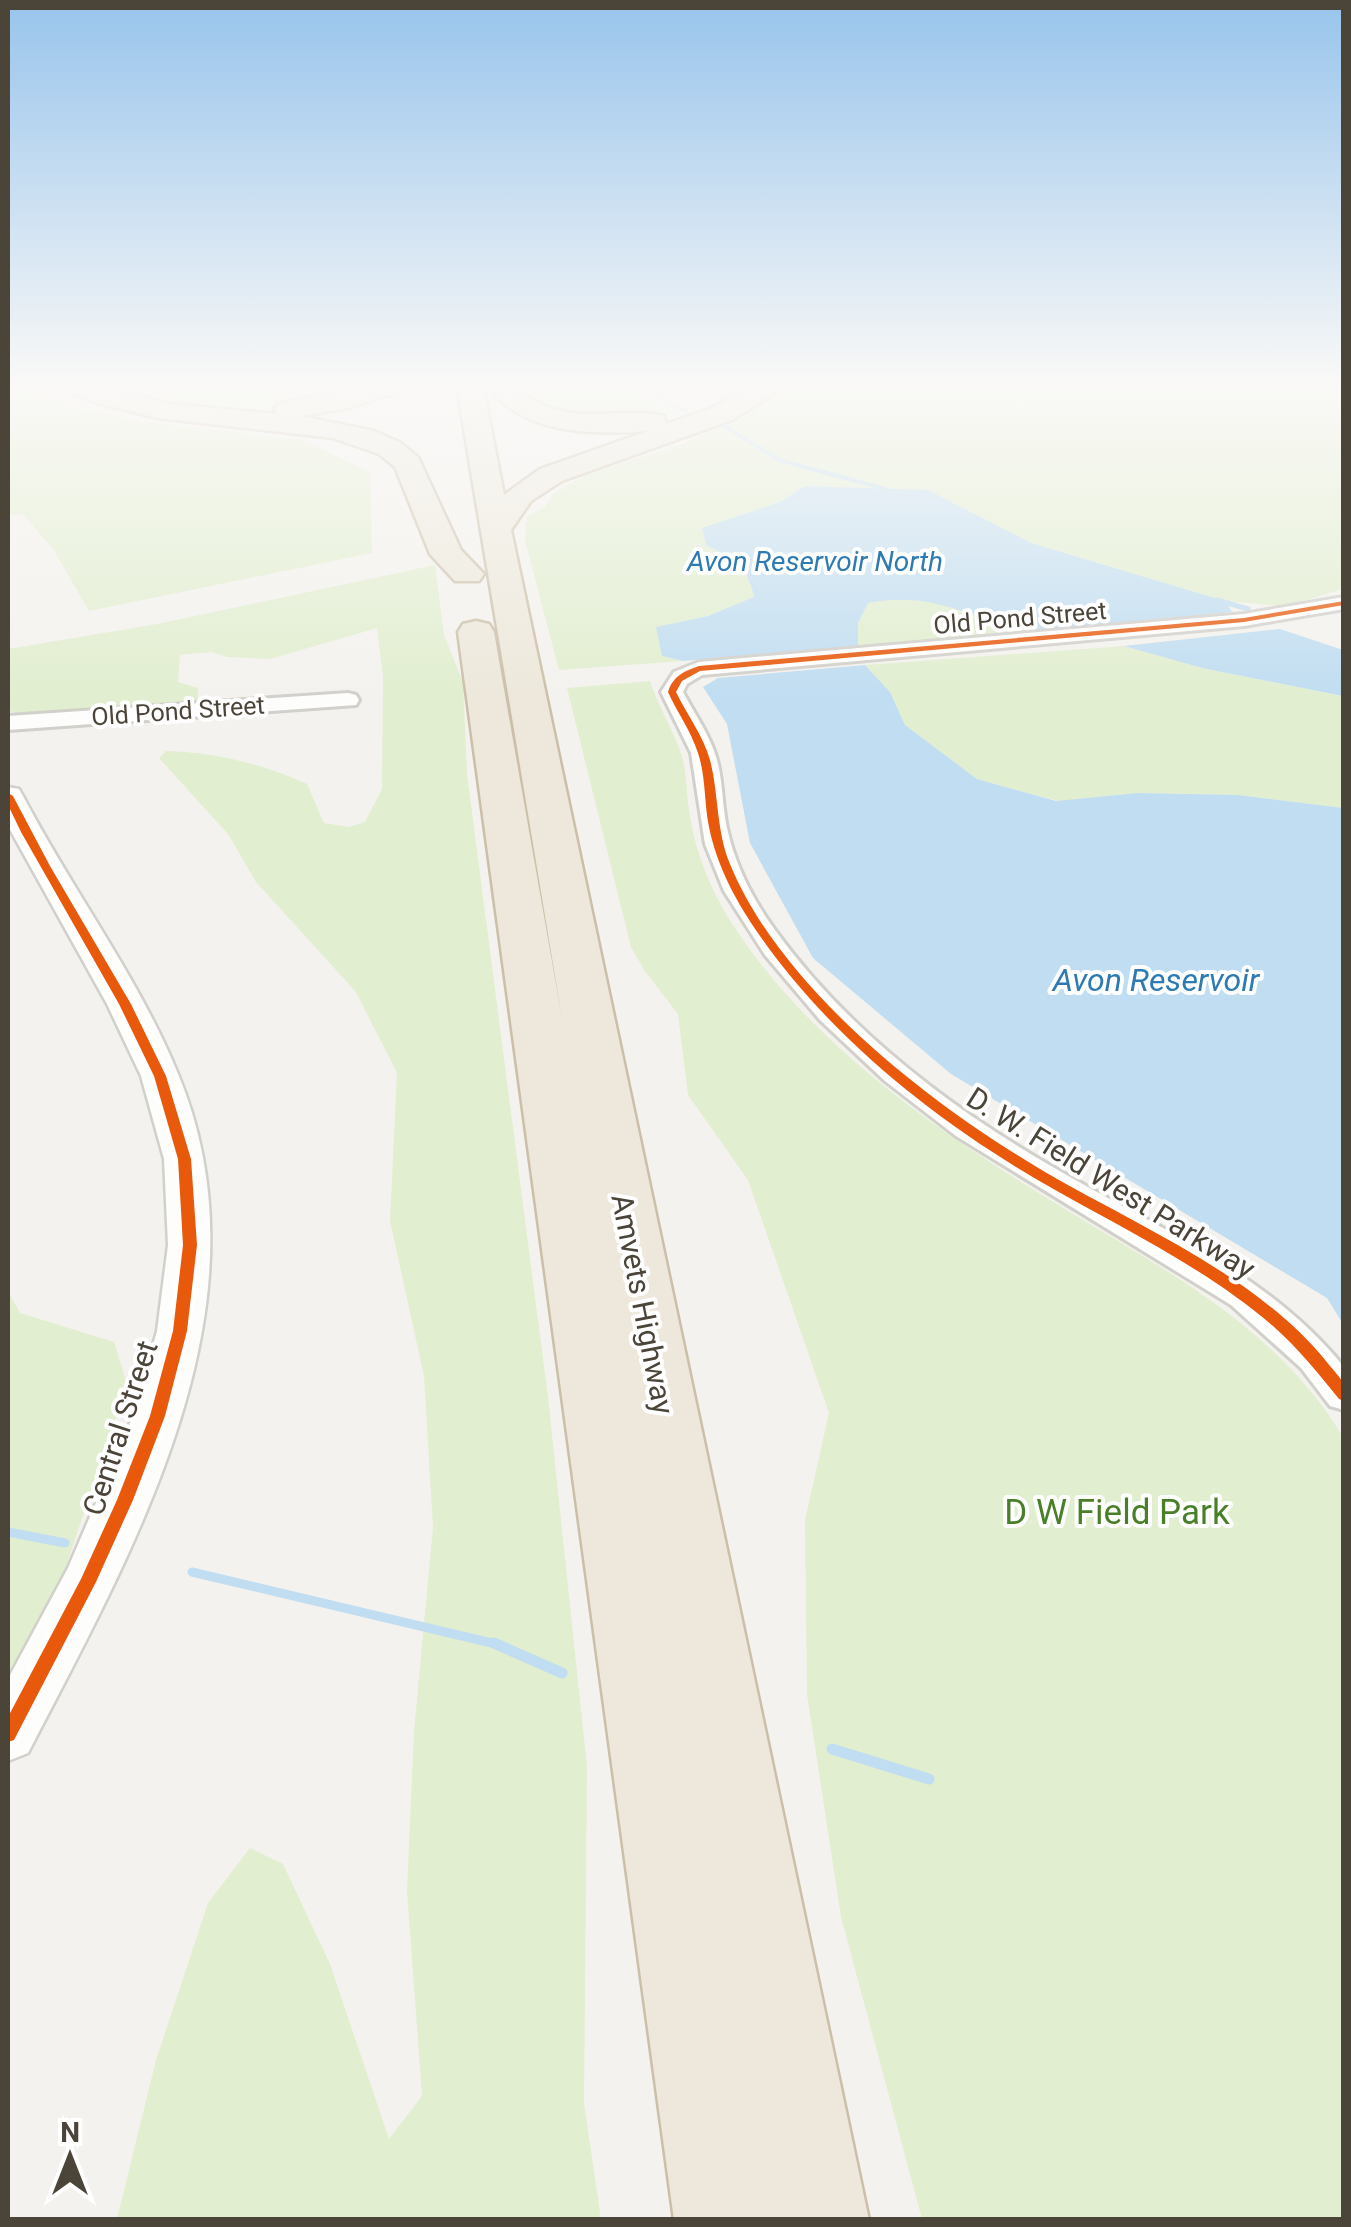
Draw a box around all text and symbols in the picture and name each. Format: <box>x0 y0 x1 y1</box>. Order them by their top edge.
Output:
water label: Avon Reservoir North <box>685 545 943 578</box>
street label: Old Pond Street <box>932 596 1108 640</box>
street label: Old Pond Street <box>90 690 266 732</box>
water label: Avon Reservoir <box>1051 961 1261 999</box>
street label: D. W. Field West Parkway <box>960 1080 1262 1286</box>
street label: Amvets Highway <box>604 1191 682 1417</box>
street label: Central Street <box>75 1336 165 1520</box>
park label: D W Field Park <box>1004 1492 1230 1533</box>
north arrow <box>20 2107 120 2207</box>
text: N <box>60 2116 80 2149</box>

